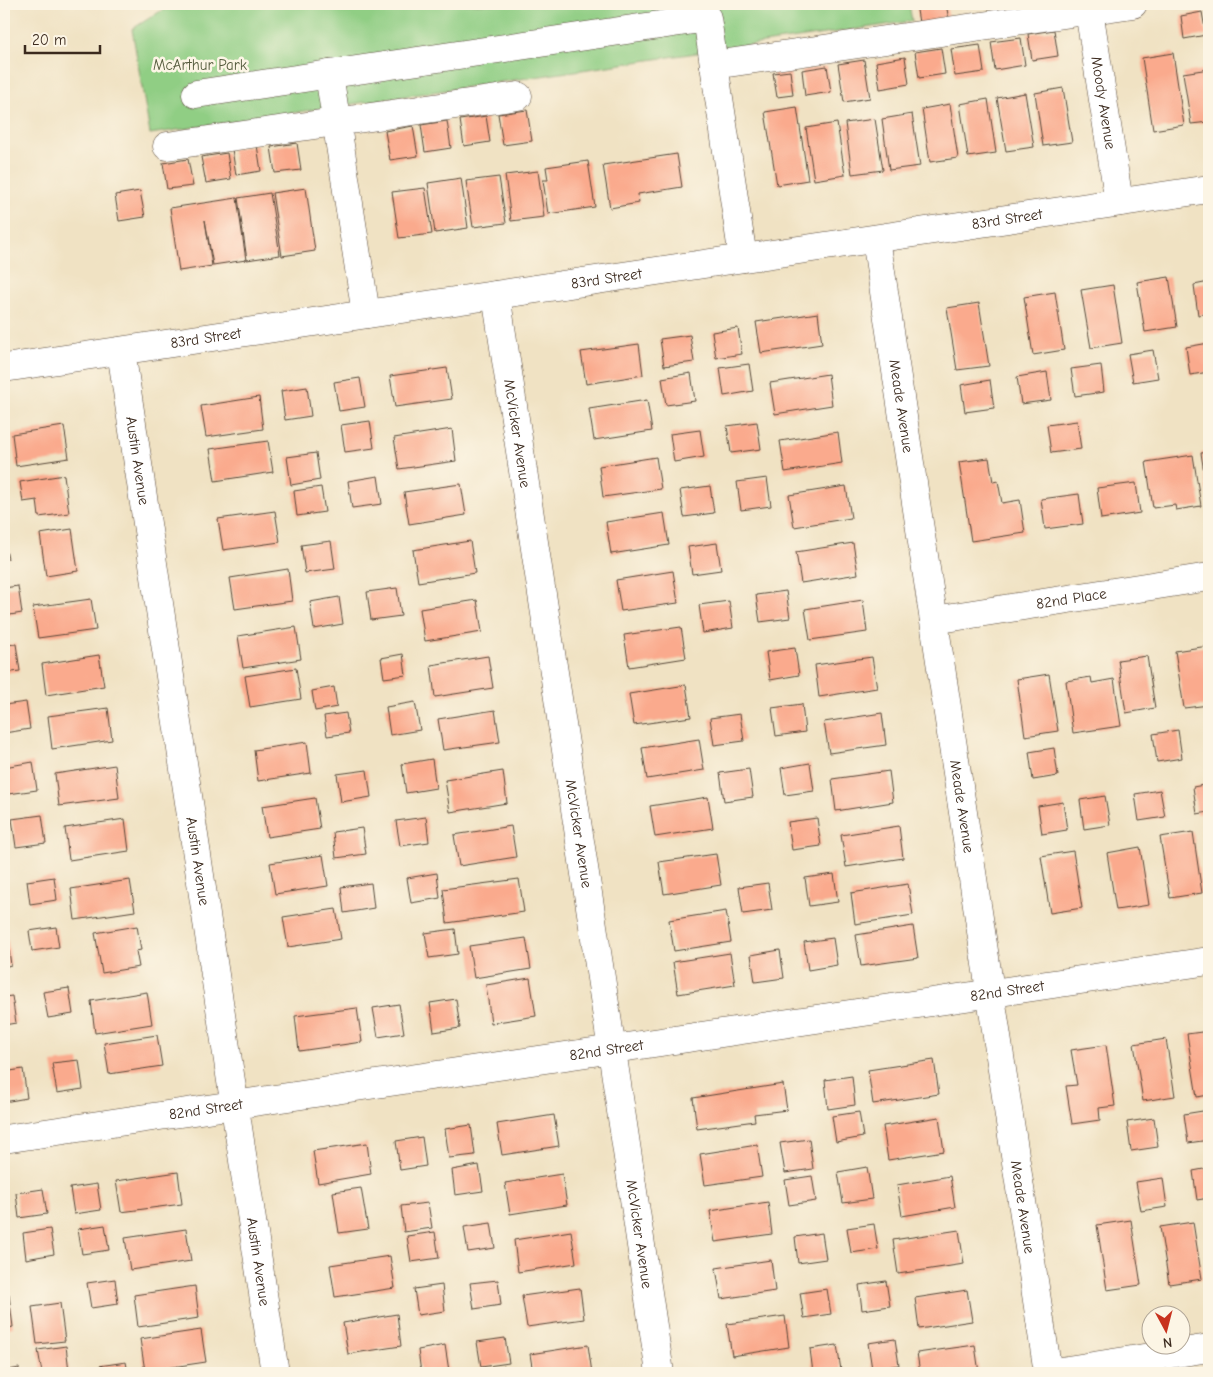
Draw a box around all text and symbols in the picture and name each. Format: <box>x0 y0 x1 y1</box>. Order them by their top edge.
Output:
scale bar <box>25 22 100 54</box>
text: 20 m <box>32 31 66 49</box>
street label: Moody Avenue <box>1087 55 1120 151</box>
park label: McArthur Park <box>153 56 248 74</box>
street label: 83rd Street <box>970 205 1044 233</box>
street label: 83rd Street <box>570 264 644 293</box>
street label: 83rd Street <box>169 324 243 352</box>
street label: Meade Avenue <box>885 358 917 454</box>
street label: McVicker Avenue <box>500 378 535 489</box>
street label: Austin Avenue <box>122 415 153 507</box>
street label: 82nd Place <box>1035 584 1108 613</box>
street label: Meade Avenue <box>946 759 978 855</box>
street label: McVicker Avenue <box>562 778 596 890</box>
street label: Austin Avenue <box>182 816 214 907</box>
street label: 82nd Street <box>969 976 1046 1005</box>
street label: 82nd Street <box>568 1036 645 1064</box>
street label: 82nd Street <box>168 1095 245 1124</box>
street label: Meade Avenue <box>1007 1159 1039 1255</box>
street label: McVicker Avenue <box>622 1179 656 1290</box>
street label: Austin Avenue <box>243 1216 274 1308</box>
north arrow <box>1140 1304 1190 1354</box>
text: N <box>1162 1333 1173 1351</box>

